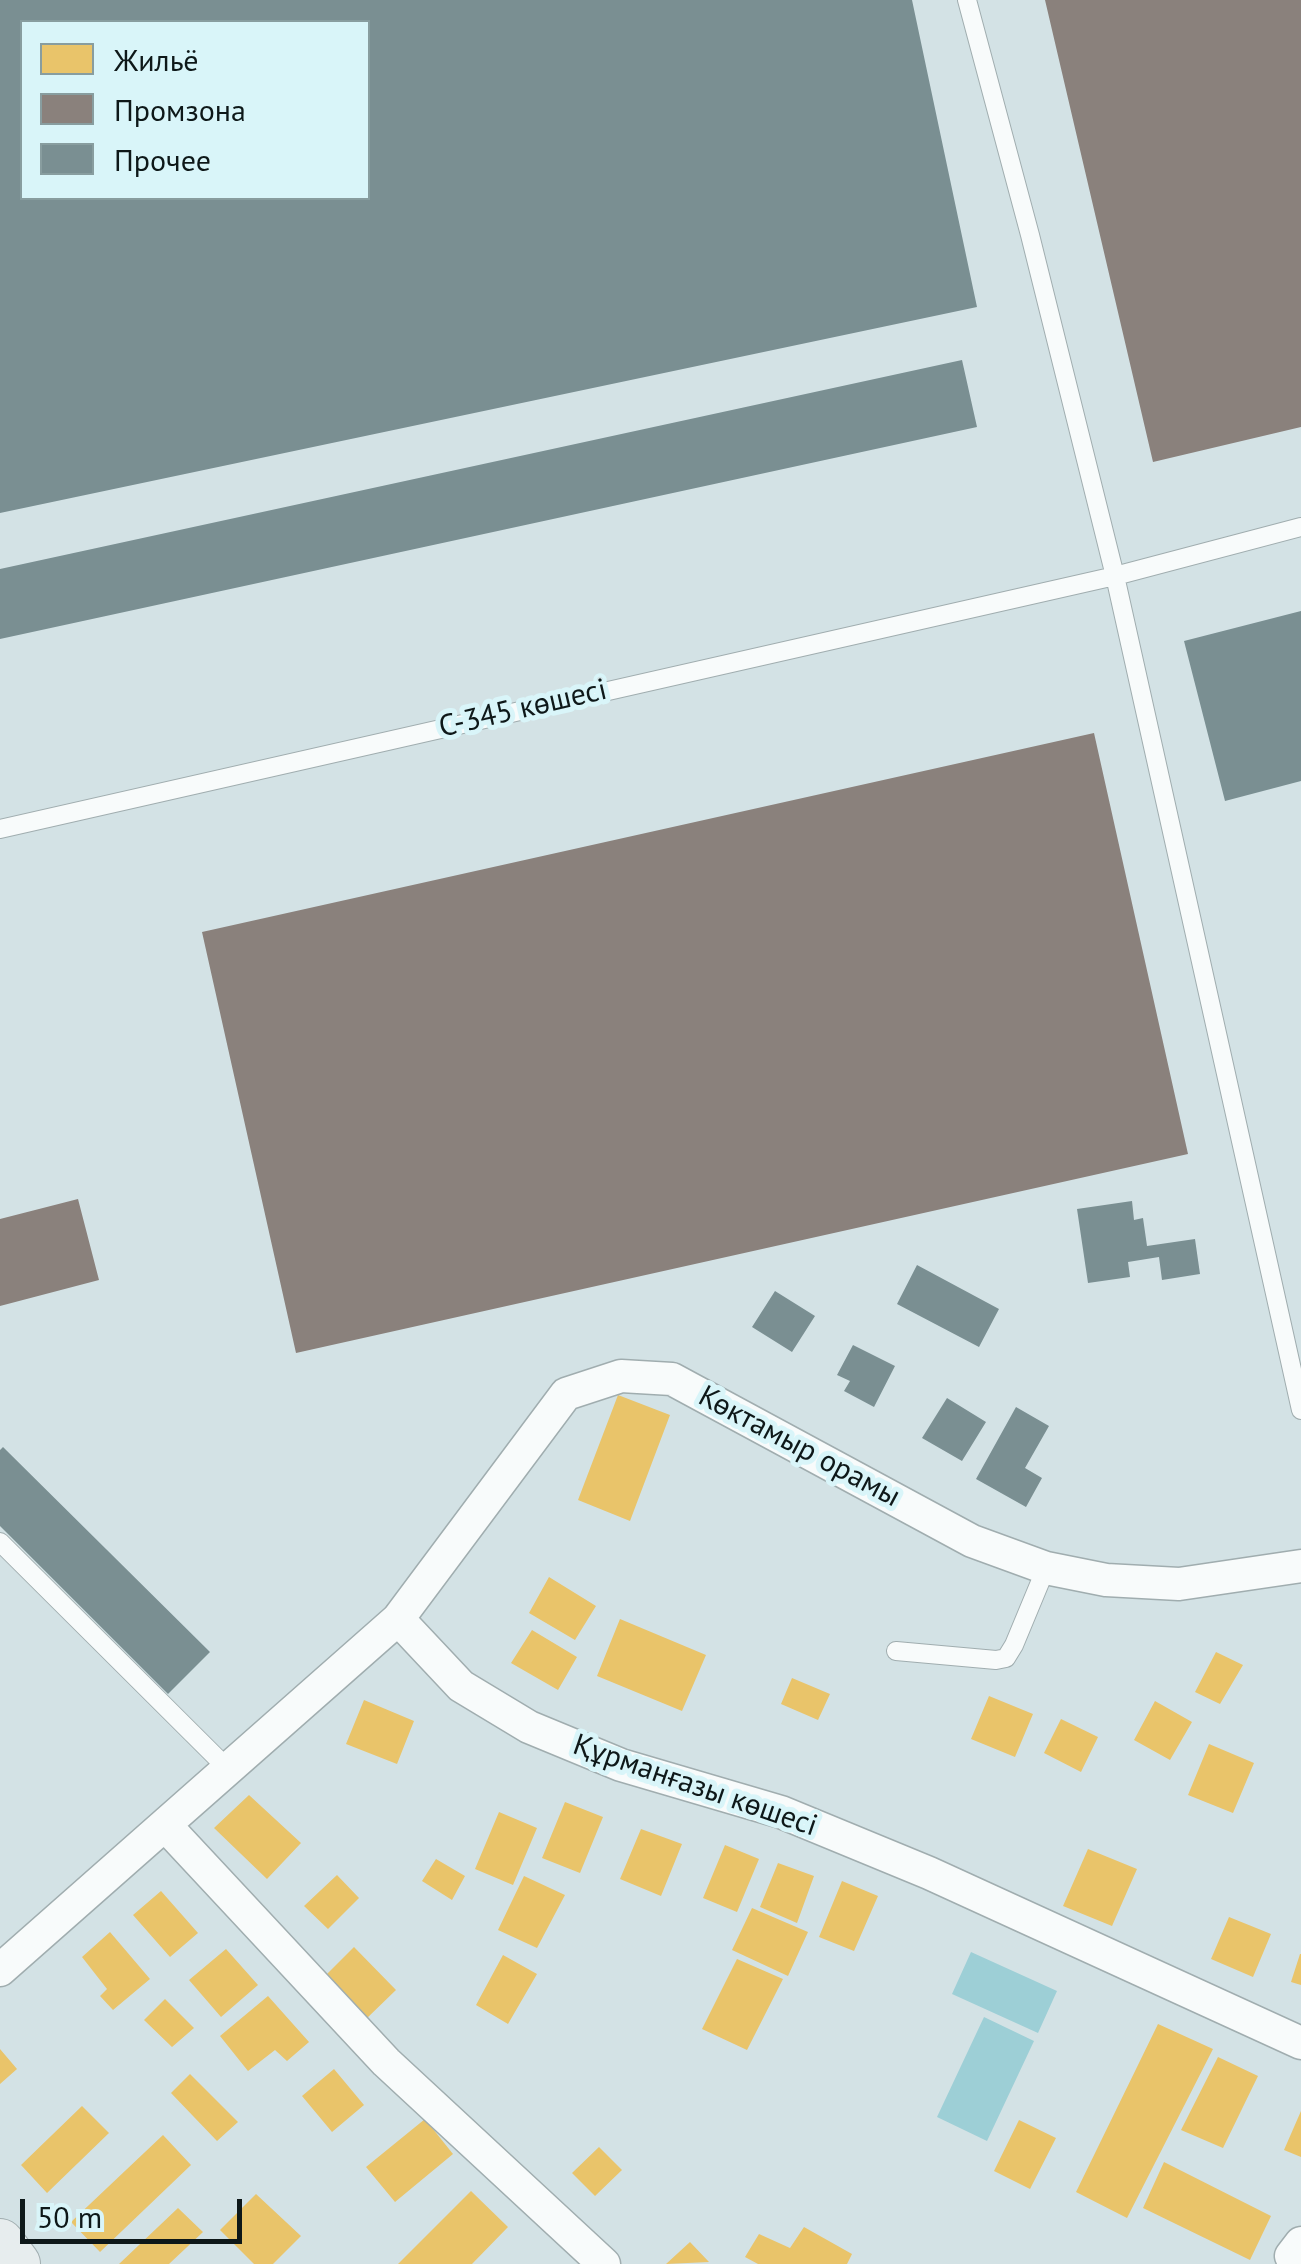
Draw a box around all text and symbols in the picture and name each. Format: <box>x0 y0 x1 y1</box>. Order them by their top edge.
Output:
legend <box>20 20 370 200</box>
text: Жильё <box>114 40 198 79</box>
text: Промзона <box>114 90 246 129</box>
text: Прочее <box>114 140 211 179</box>
street label: С-345 көшесі <box>435 672 611 746</box>
street label: Көктамыр орамы <box>692 1379 906 1515</box>
street label: Құрманғазы көшесі <box>568 1727 822 1845</box>
scale bar <box>25 2179 248 2241</box>
text: 50 m <box>37 2197 102 2236</box>

